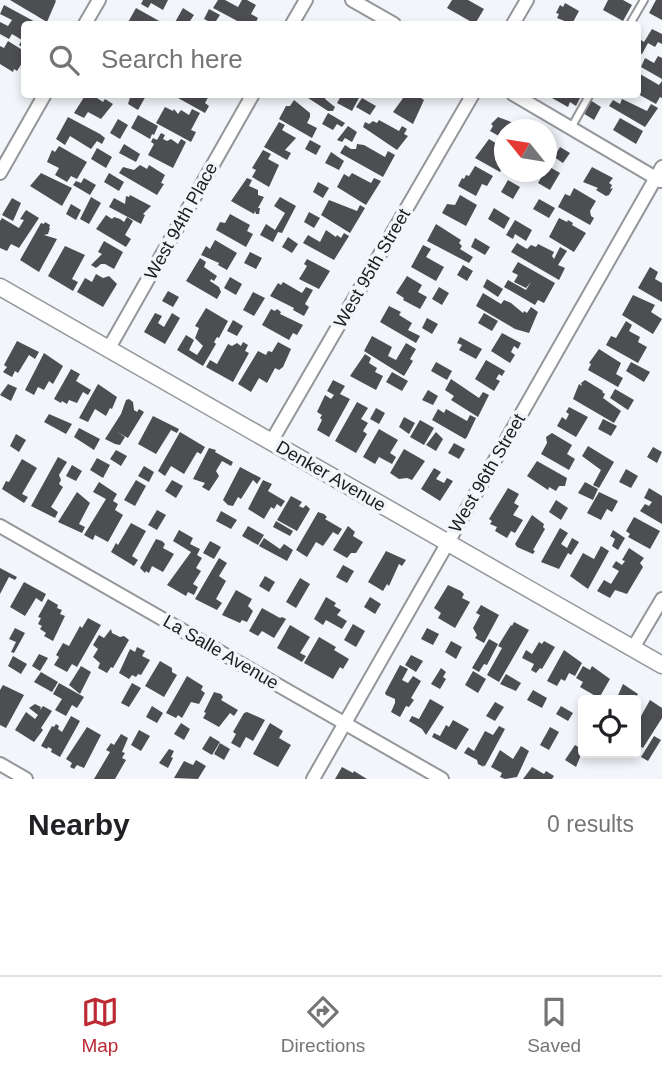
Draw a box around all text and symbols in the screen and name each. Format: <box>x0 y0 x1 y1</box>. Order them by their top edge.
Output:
search box <box>21 21 641 98</box>
icon: search <box>45 41 83 79</box>
text: Search here <box>101 44 243 74</box>
north arrow <box>494 119 557 182</box>
street label: West 94th Place <box>141 159 221 283</box>
street label: West 95th Street <box>330 205 414 331</box>
street label: West 96th Street <box>445 410 529 536</box>
street label: Denker Avenue <box>273 437 389 515</box>
street label: La Salle Avenue <box>160 611 282 693</box>
map controls <box>578 695 641 758</box>
button: locate <box>578 695 641 758</box>
text: Nearby <box>28 808 130 841</box>
text: 0 results <box>547 811 634 837</box>
tab: Map <box>81 993 119 1057</box>
tab: Directions <box>281 993 365 1057</box>
tab: Saved <box>527 993 581 1057</box>

